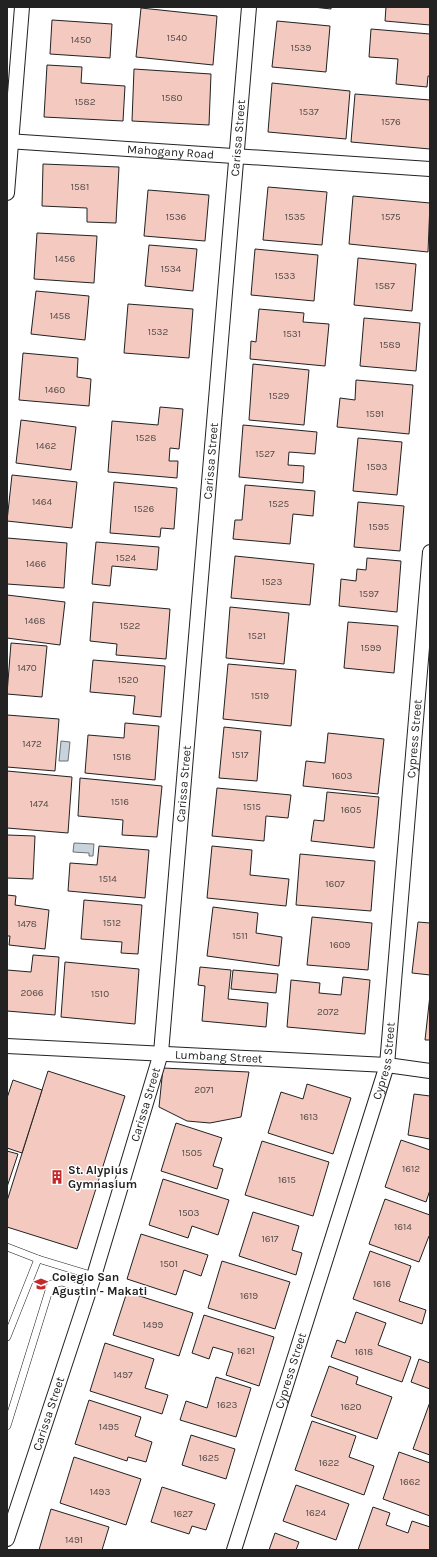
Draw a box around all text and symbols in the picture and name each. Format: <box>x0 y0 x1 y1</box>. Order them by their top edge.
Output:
house number: 1540 <box>167 32 187 44</box>
house number: 1450 <box>71 34 91 46</box>
house number: 1539 <box>291 42 312 54</box>
house number: 1580 <box>161 92 183 104</box>
house number: 1582 <box>75 96 96 108</box>
street label: Carissa Street <box>228 99 248 177</box>
house number: 1537 <box>299 106 319 118</box>
house number: 1576 <box>381 116 401 128</box>
street label: Mahogany Road <box>127 142 215 162</box>
house number: 1581 <box>71 181 89 193</box>
house number: 1536 <box>166 211 187 223</box>
house number: 1535 <box>285 211 306 223</box>
house number: 1575 <box>381 211 401 223</box>
house number: 1456 <box>55 253 75 265</box>
house number: 1534 <box>161 263 182 275</box>
house number: 1533 <box>275 270 295 282</box>
house number: 1587 <box>375 280 395 292</box>
house number: 1458 <box>50 310 70 322</box>
house number: 1532 <box>148 326 169 338</box>
house number: 1531 <box>283 328 301 340</box>
house number: 1589 <box>380 339 401 351</box>
house number: 1460 <box>45 384 65 396</box>
house number: 1529 <box>269 390 289 402</box>
house number: 1591 <box>366 408 384 420</box>
street label: Carissa Street <box>201 422 221 500</box>
house number: 1528 <box>136 432 156 444</box>
house number: 1462 <box>36 440 56 452</box>
house number: 1527 <box>255 448 275 460</box>
house number: 1593 <box>367 461 387 473</box>
house number: 1464 <box>32 496 53 508</box>
house number: 1525 <box>269 498 290 510</box>
house number: 1526 <box>134 503 155 515</box>
house number: 1595 <box>369 521 390 533</box>
house number: 1524 <box>116 552 137 564</box>
house number: 1466 <box>26 558 46 570</box>
house number: 1523 <box>262 576 282 588</box>
house number: 1597 <box>359 588 379 600</box>
house number: 1468 <box>25 615 45 627</box>
house number: 1522 <box>120 620 140 632</box>
house number: 1521 <box>248 630 266 642</box>
house number: 1599 <box>361 642 381 654</box>
house number: 1470 <box>17 662 37 674</box>
house number: 1520 <box>118 674 138 686</box>
house number: 1519 <box>251 690 269 702</box>
street label: Cypress Street <box>404 698 425 779</box>
house number: 1472 <box>22 738 42 750</box>
street label: Carissa Street <box>173 744 194 823</box>
house number: 1517 <box>232 749 249 761</box>
house number: 1518 <box>113 751 131 763</box>
house number: 1603 <box>332 770 353 782</box>
house number: 1516 <box>111 796 129 808</box>
house number: 1474 <box>29 798 49 810</box>
house number: 1515 <box>243 801 261 813</box>
house number: 1605 <box>341 804 362 816</box>
house number: 1514 <box>99 873 117 885</box>
house number: 1607 <box>325 878 345 890</box>
house number: 1512 <box>103 917 121 929</box>
house number: 1478 <box>17 918 37 930</box>
house number: 1511 <box>232 930 248 942</box>
house number: 1609 <box>330 939 351 951</box>
house number: 2066 <box>20 987 44 999</box>
house number: 1510 <box>91 988 109 1000</box>
house number: 2072 <box>317 1006 339 1018</box>
street label: Cypress Street <box>369 1021 398 1101</box>
street label: Lumbang Street <box>175 1047 263 1066</box>
street label: Carissa Street <box>128 1065 163 1143</box>
house number: 2071 <box>194 1084 214 1096</box>
house number: 1613 <box>300 1111 318 1123</box>
house number: 1505 <box>182 1147 203 1159</box>
place label: St. Alypius Gymnasium <box>68 1163 137 1191</box>
house number: 1612 <box>402 1163 420 1175</box>
building icon: St. Alypius Gymnasium <box>49 1169 65 1185</box>
house number: 1615 <box>278 1174 296 1186</box>
house number: 1503 <box>179 1207 199 1219</box>
house number: 1614 <box>394 1221 412 1233</box>
house number: 1617 <box>261 1233 279 1245</box>
house number: 1501 <box>160 1258 178 1270</box>
place label: Colegio San Agustin - Makati <box>52 1270 147 1298</box>
school or university icon: Colegio San Agustin - Makati <box>33 1276 49 1292</box>
house number: 1616 <box>373 1278 391 1290</box>
house number: 1619 <box>240 1290 258 1302</box>
house number: 1499 <box>143 1319 163 1331</box>
street label: Cypress Street <box>272 1330 309 1410</box>
house number: 1621 <box>237 1345 255 1357</box>
house number: 1618 <box>355 1346 373 1358</box>
house number: 1497 <box>113 1369 133 1381</box>
street label: Carissa Street <box>30 1374 67 1452</box>
house number: 1623 <box>217 1399 237 1411</box>
house number: 1620 <box>341 1401 361 1413</box>
house number: 1495 <box>99 1421 120 1433</box>
house number: 1625 <box>199 1452 220 1464</box>
house number: 1622 <box>319 1457 340 1469</box>
house number: 1662 <box>400 1476 420 1488</box>
house number: 1493 <box>90 1486 110 1498</box>
house number: 1624 <box>306 1507 327 1519</box>
house number: 1627 <box>173 1508 193 1520</box>
house number: 1491 <box>65 1534 83 1546</box>

